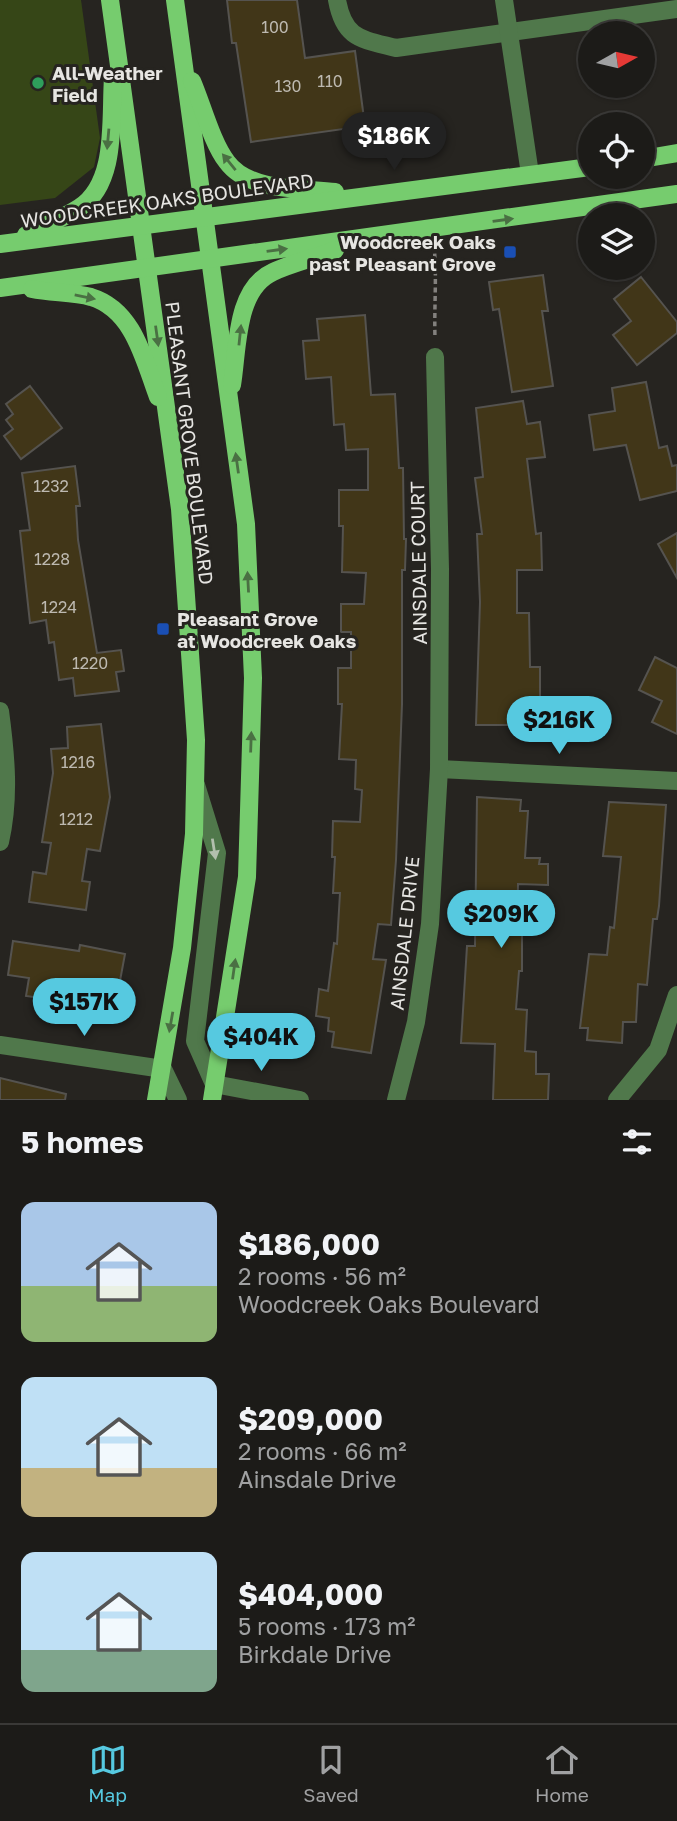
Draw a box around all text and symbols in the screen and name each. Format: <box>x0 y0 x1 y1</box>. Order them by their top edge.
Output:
house number: 100 <box>261 17 289 37</box>
north arrow <box>578 21 654 98</box>
map controls <box>578 21 655 280</box>
place label: All-Weather Field <box>52 61 163 106</box>
house number: 110 <box>317 71 343 91</box>
marker: All-Weather Field <box>30 75 46 91</box>
house number: 130 <box>274 76 302 96</box>
button: locate <box>578 112 655 189</box>
pin: $186K <box>345 113 443 172</box>
text: $186K <box>357 121 431 149</box>
one-way arrow <box>102 128 113 150</box>
one-way arrow <box>222 153 237 171</box>
street label: WOODCREEK OAKS BOULEVARD <box>19 168 315 232</box>
button: layers <box>578 203 655 280</box>
one-way arrow <box>492 214 514 225</box>
place label: Woodcreek Oaks past Pleasant Grove <box>309 230 496 275</box>
marker: Woodcreek Oaks past Pleasant Grove <box>502 244 518 260</box>
one-way arrow <box>266 245 288 256</box>
one-way arrow <box>74 292 96 303</box>
street label: PLEASANT GROVE BOULEVARD <box>161 300 219 586</box>
one-way arrow <box>235 324 246 346</box>
one-way arrow <box>151 325 162 347</box>
one-way arrow <box>232 452 243 474</box>
house number: 1232 <box>33 476 69 496</box>
street label: AINSDALE COURT <box>405 481 431 645</box>
house number: 1228 <box>34 549 70 569</box>
one-way arrow <box>243 571 254 593</box>
house number: 1224 <box>41 597 77 617</box>
place label: Pleasant Grove at Woodcreek Oaks <box>177 607 357 652</box>
marker: Pleasant Grove at Woodcreek Oaks <box>155 621 171 637</box>
house number: 1220 <box>72 653 108 673</box>
pin: $216K <box>510 696 608 756</box>
text: $216K <box>523 705 595 733</box>
one-way arrow <box>245 731 257 753</box>
house number: 1216 <box>61 752 95 772</box>
house number: 1212 <box>59 809 93 829</box>
one-way arrow <box>209 838 220 860</box>
street label: AINSDALE DRIVE <box>384 855 424 1011</box>
pin: $209K <box>452 890 550 950</box>
text: $209K <box>463 899 539 927</box>
one-way arrow <box>229 958 240 980</box>
pin: $157K <box>35 978 133 1038</box>
text: $157K <box>49 987 119 1015</box>
one-way arrow <box>165 1011 176 1033</box>
pin: $404K <box>212 1014 310 1073</box>
text: $404K <box>223 1022 299 1050</box>
icon: filters <box>618 1123 656 1161</box>
text: 5 homes <box>21 1124 144 1160</box>
text: $186,000 <box>238 1226 380 1262</box>
icon: home <box>77 1230 161 1314</box>
text: 2 rooms · 56 m² <box>238 1262 406 1290</box>
text: Woodcreek Oaks Boulevard <box>238 1290 540 1318</box>
text: $209,000 <box>238 1401 383 1437</box>
icon: home <box>77 1405 161 1489</box>
text: 2 rooms · 66 m² <box>238 1437 407 1465</box>
text: Ainsdale Drive <box>238 1465 396 1493</box>
text: $404,000 <box>238 1576 383 1612</box>
icon: home <box>77 1580 161 1664</box>
text: 5 rooms · 173 m² <box>238 1612 416 1640</box>
text: Birkdale Drive <box>238 1640 391 1668</box>
tab: Map <box>88 1741 127 1806</box>
tab: Saved <box>303 1741 359 1806</box>
tab: Home <box>535 1741 589 1806</box>

